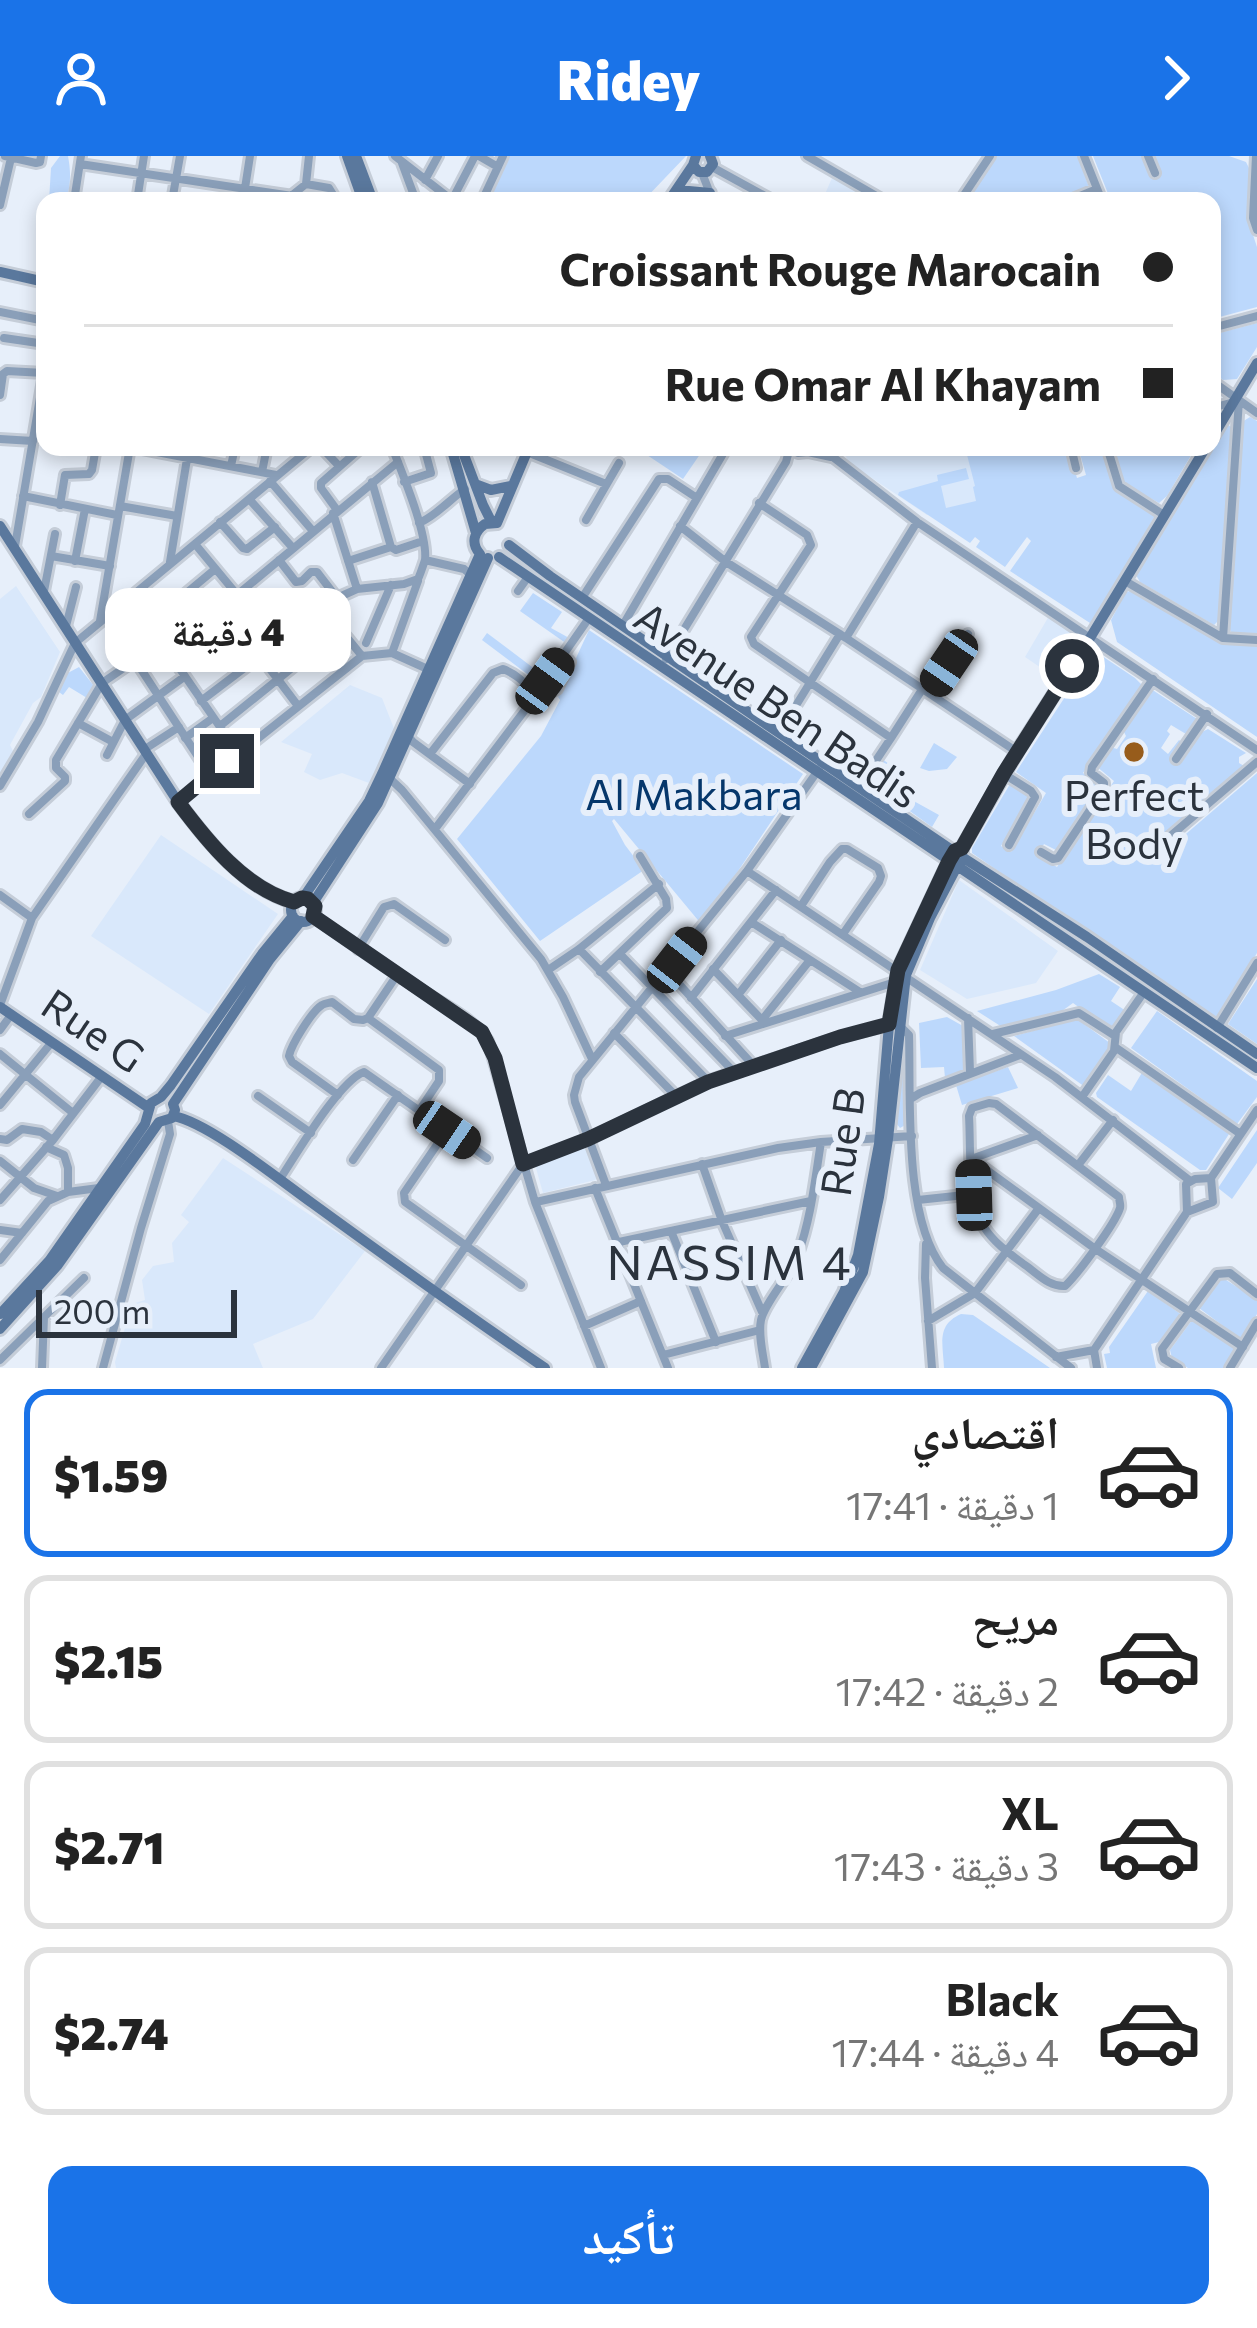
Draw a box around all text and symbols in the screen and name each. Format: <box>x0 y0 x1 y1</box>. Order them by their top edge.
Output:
icon: person <box>48 45 114 111</box>
text: Ridey <box>557 45 700 111</box>
icon: forward <box>1143 45 1209 111</box>
text: Croissant Rouge Marocain <box>560 240 1101 295</box>
text: Rue Omar Al Khayam <box>665 355 1101 410</box>
callout: 4 دقيقة <box>104 587 350 671</box>
street label: Avenue Ben Badis <box>626 589 931 818</box>
text: 4 دقيقة <box>171 606 285 654</box>
car <box>914 623 984 703</box>
route start <box>1045 639 1099 693</box>
car <box>509 641 581 721</box>
route end <box>200 734 254 788</box>
marker: Perfect Body <box>1121 739 1147 765</box>
park label: Al Makbara <box>585 767 803 819</box>
place label: Perfect Body <box>1064 768 1204 868</box>
car <box>641 921 713 999</box>
street label: Rue G <box>33 976 155 1082</box>
street label: Rue B <box>808 1084 874 1199</box>
car <box>407 1095 487 1165</box>
car <box>955 1158 993 1232</box>
district label: NASSIM 4 <box>607 1231 853 1290</box>
scale bar <box>36 1284 237 1337</box>
text: 200 m <box>54 1290 150 1331</box>
text: اقتصادي <box>912 1403 1059 1458</box>
icon: car <box>1095 1419 1203 1527</box>
text: $1.59 <box>54 1446 168 1501</box>
text: 1 دقيقة · 17:41 <box>846 1480 1059 1528</box>
text: مريح <box>972 1589 1059 1644</box>
icon: car <box>1095 1605 1203 1713</box>
text: $2.15 <box>54 1632 163 1687</box>
text: 2 دقيقة · 17:42 <box>836 1666 1059 1714</box>
text: XL <box>1001 1784 1059 1839</box>
icon: car <box>1095 1791 1203 1899</box>
text: $2.71 <box>54 1818 165 1873</box>
text: 3 دقيقة · 17:43 <box>834 1841 1059 1889</box>
text: Black <box>946 1970 1059 2025</box>
icon: car <box>1095 1977 1203 2085</box>
text: $2.74 <box>54 2004 169 2059</box>
text: 4 دقيقة · 17:44 <box>831 2027 1059 2075</box>
button: تأكيد <box>48 2166 1209 2304</box>

